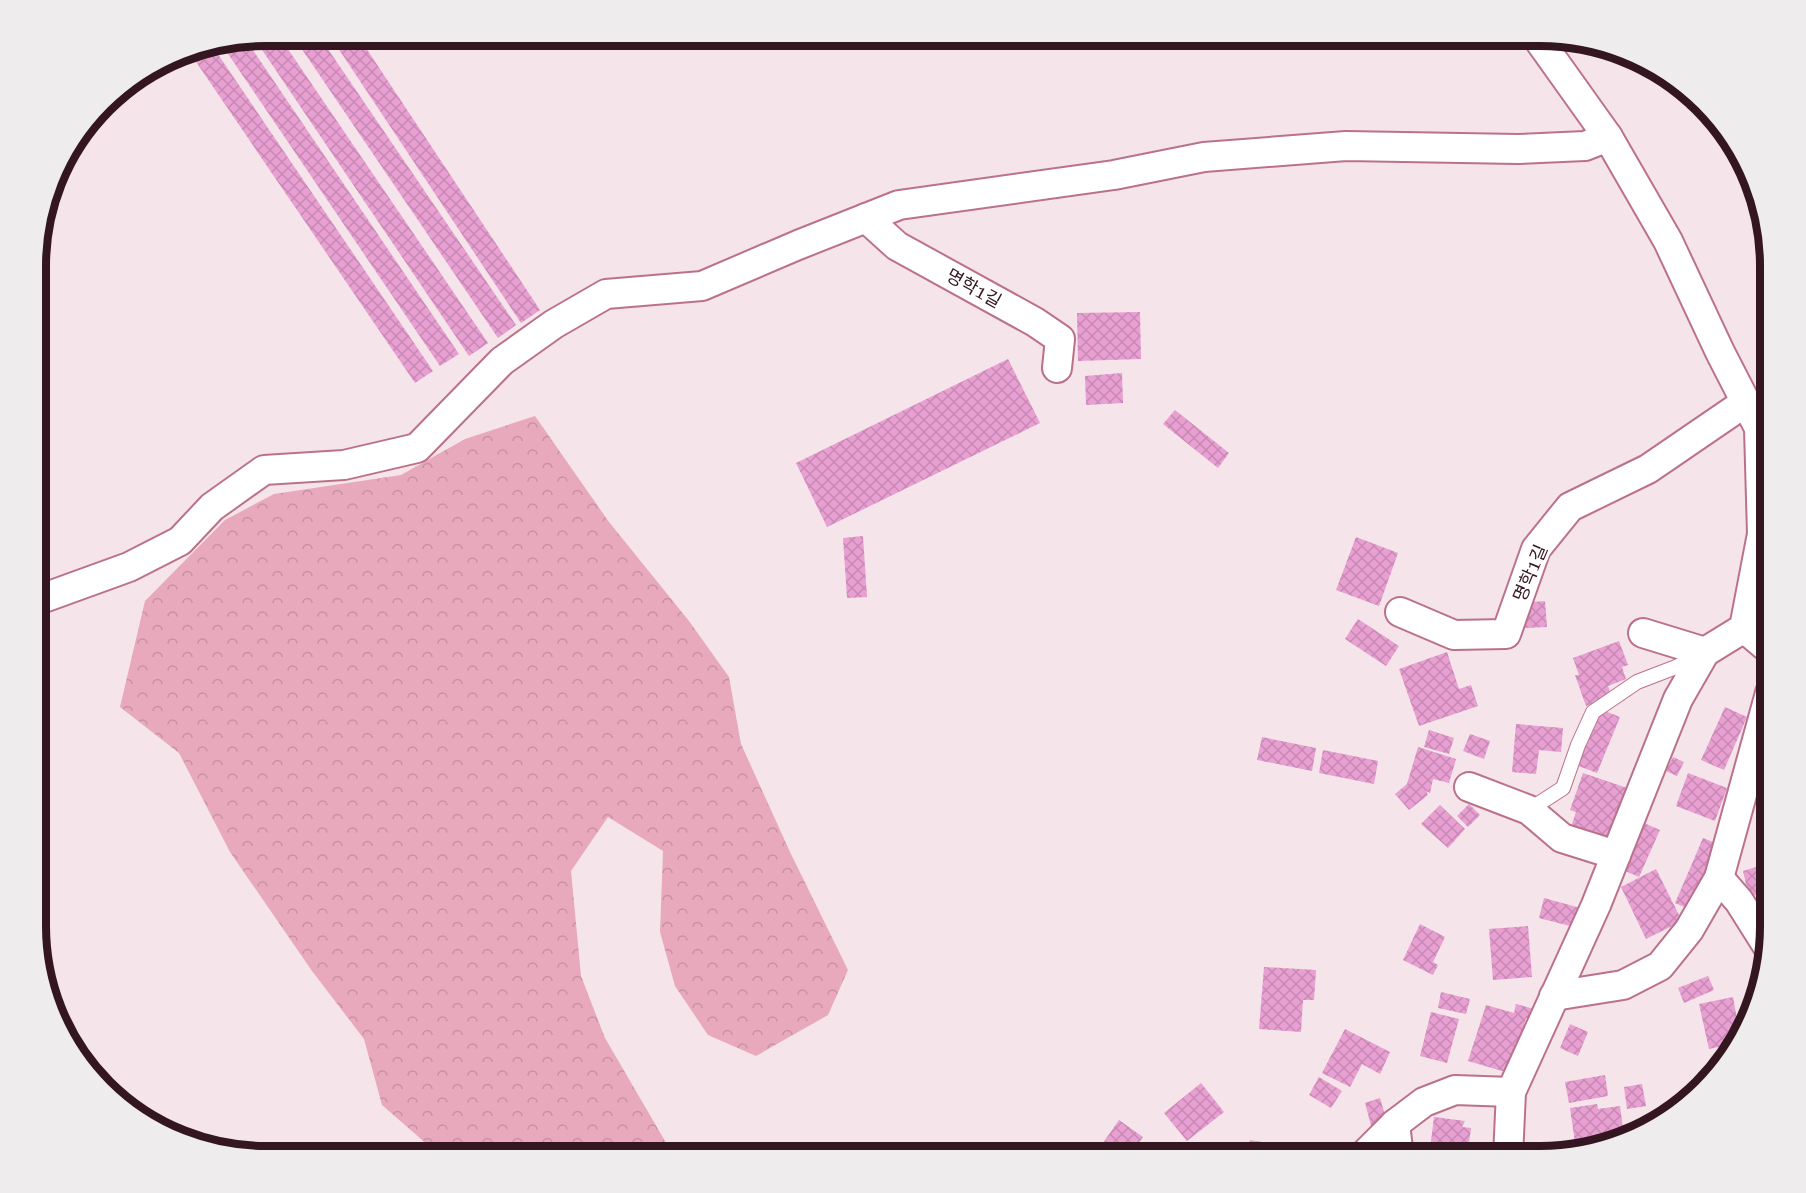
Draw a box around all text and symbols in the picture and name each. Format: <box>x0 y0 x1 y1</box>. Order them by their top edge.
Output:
street label: 명학1길 <box>943 264 1005 312</box>
street label: 명학1길 <box>1509 541 1551 605</box>

